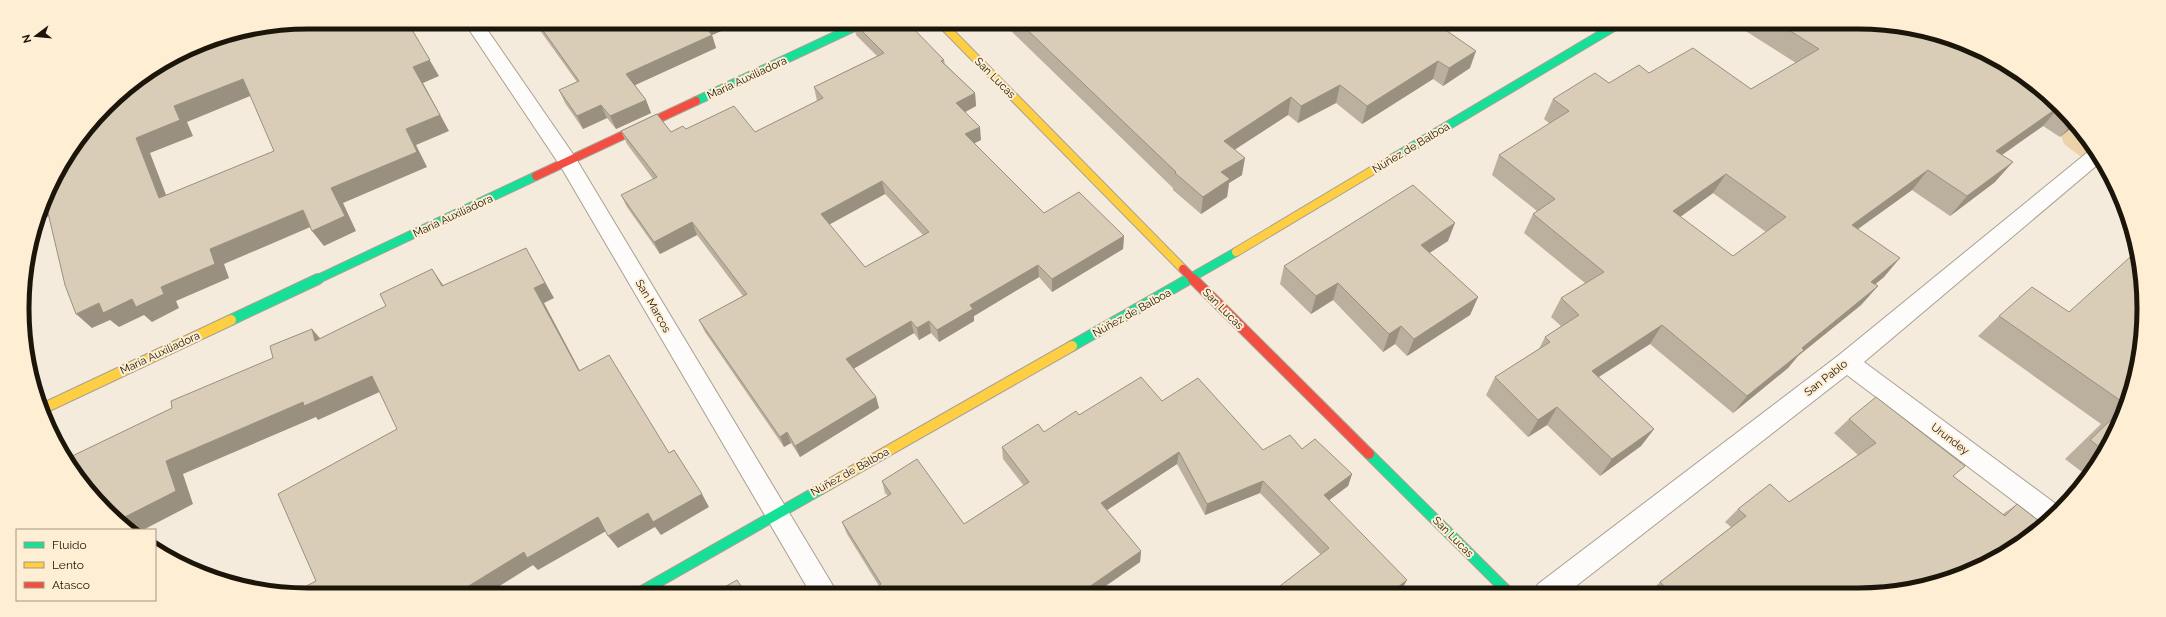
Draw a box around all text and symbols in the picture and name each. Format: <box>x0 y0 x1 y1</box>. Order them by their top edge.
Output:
north arrow <box>16 16 56 56</box>
text: N <box>19 33 34 44</box>
street label: María Auxiliadora <box>705 54 789 102</box>
street label: San Lucas <box>972 55 1018 101</box>
street label: Núñez de Balboa <box>1370 120 1452 176</box>
street label: María Auxiliadora <box>411 192 495 240</box>
street label: San Marcos <box>633 277 673 335</box>
street label: Núñez de Balboa <box>1090 286 1174 340</box>
street label: San Lucas <box>1200 286 1246 332</box>
street label: María Auxiliadora <box>118 329 202 377</box>
street label: San Pablo <box>1802 357 1850 399</box>
street label: Urundey <box>1928 421 1972 457</box>
street label: Núñez de Balboa <box>808 445 892 499</box>
street label: San Lucas <box>1430 514 1476 560</box>
legend <box>16 529 156 601</box>
text: Fluido <box>52 538 87 552</box>
text: Lento <box>52 558 84 572</box>
text: Atasco <box>52 578 90 592</box>

